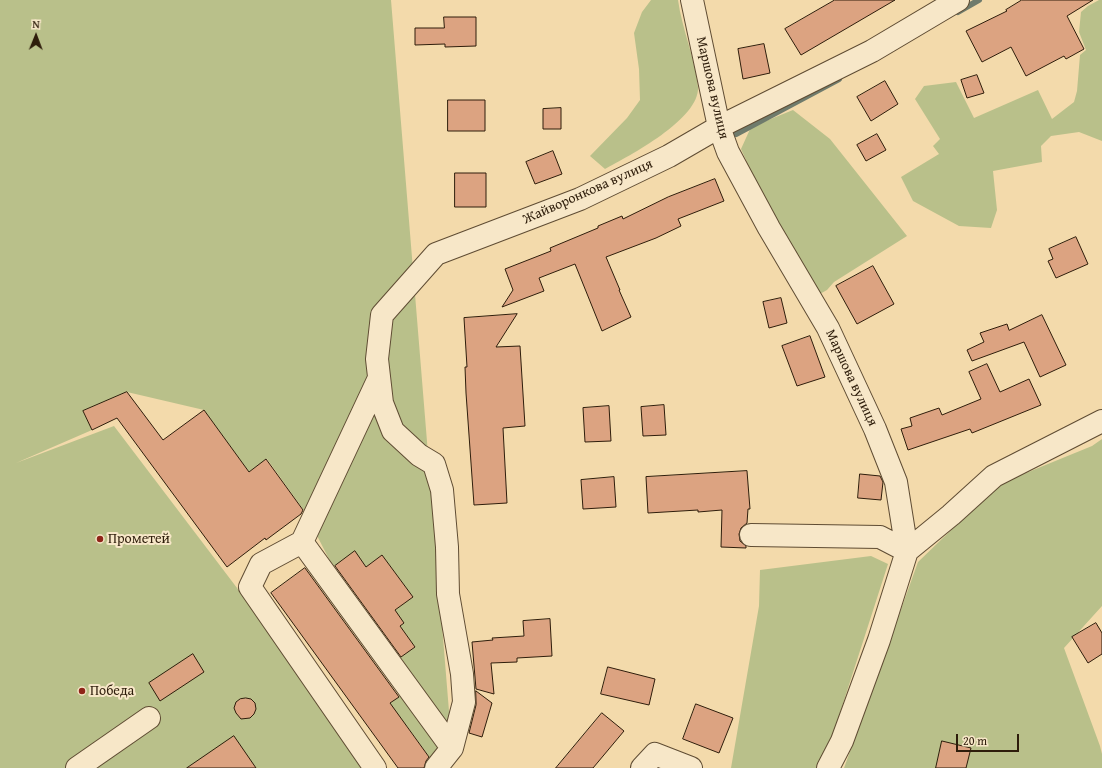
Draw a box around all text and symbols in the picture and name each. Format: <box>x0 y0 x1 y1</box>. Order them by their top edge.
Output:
north arrow <box>16 16 56 56</box>
text: N <box>32 16 40 32</box>
street label: Маршова вулиця <box>692 35 732 141</box>
street label: Жайворонкова вулиця <box>520 156 656 228</box>
street label: Маршова вулиця <box>821 327 881 429</box>
place label: Прометей <box>108 531 170 547</box>
marker: Прометей <box>95 534 105 544</box>
place label: Победа <box>90 683 134 699</box>
marker: Победа <box>77 686 87 696</box>
scale bar <box>958 726 1021 752</box>
text: 20 m <box>963 732 987 749</box>

